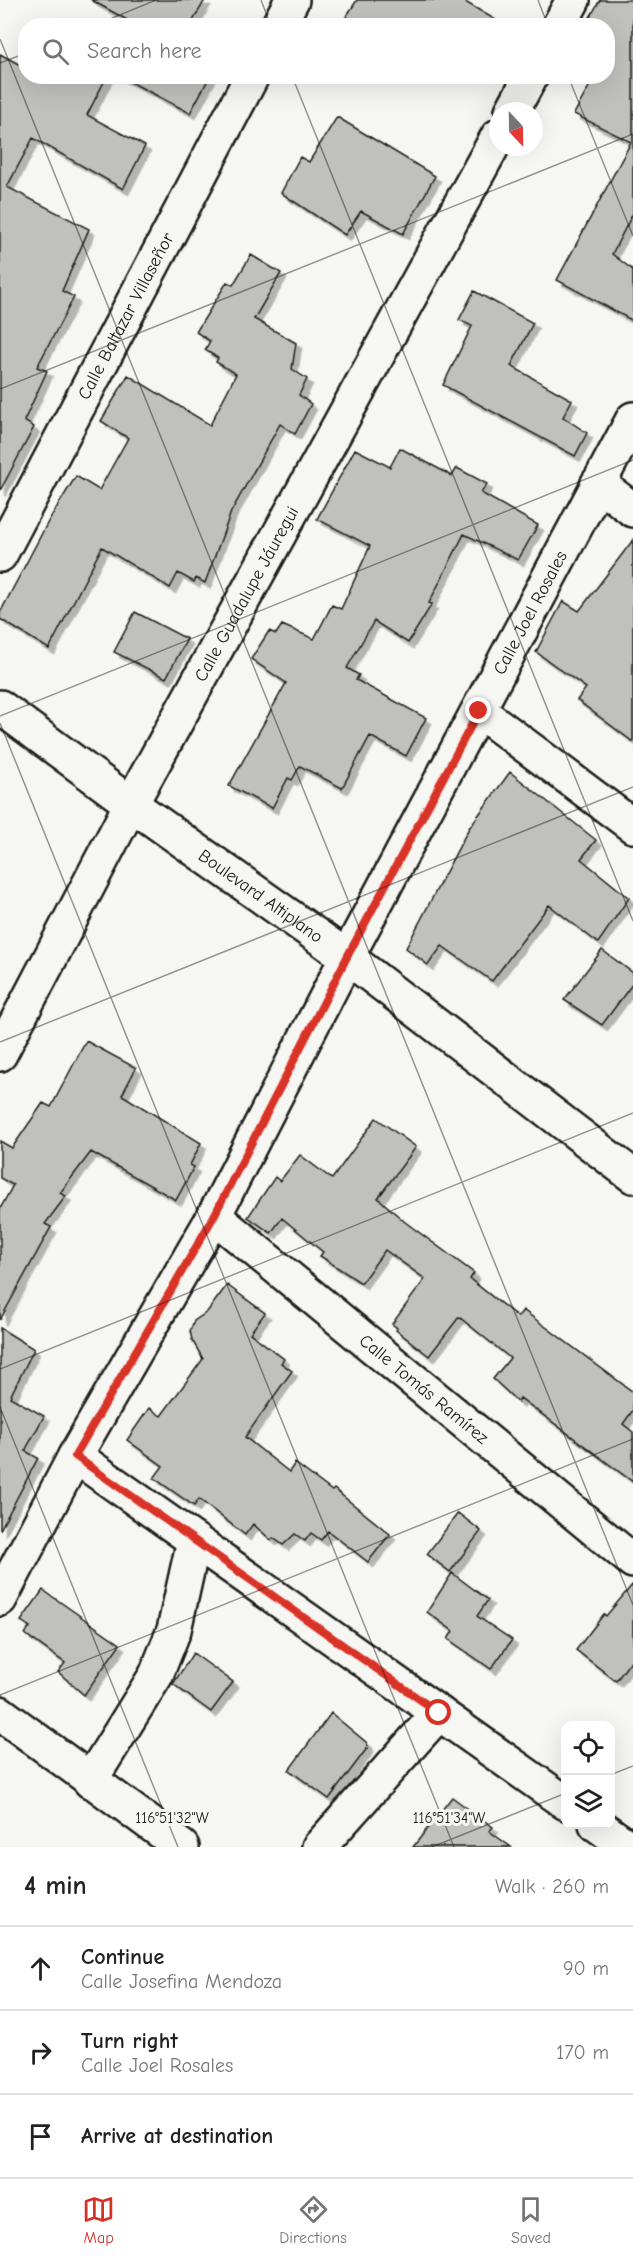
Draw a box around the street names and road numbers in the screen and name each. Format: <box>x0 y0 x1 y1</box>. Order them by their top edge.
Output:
street label: Calle Baltazar Villaseñor <box>74 229 179 403</box>
street label: Calle Guadalupe Jáuregui <box>190 503 303 685</box>
street label: Calle Joel Rosales <box>489 547 572 678</box>
street label: Boulevard Altiplano <box>194 845 327 948</box>
street label: Calle Tomás Ramírez <box>355 1330 493 1449</box>

